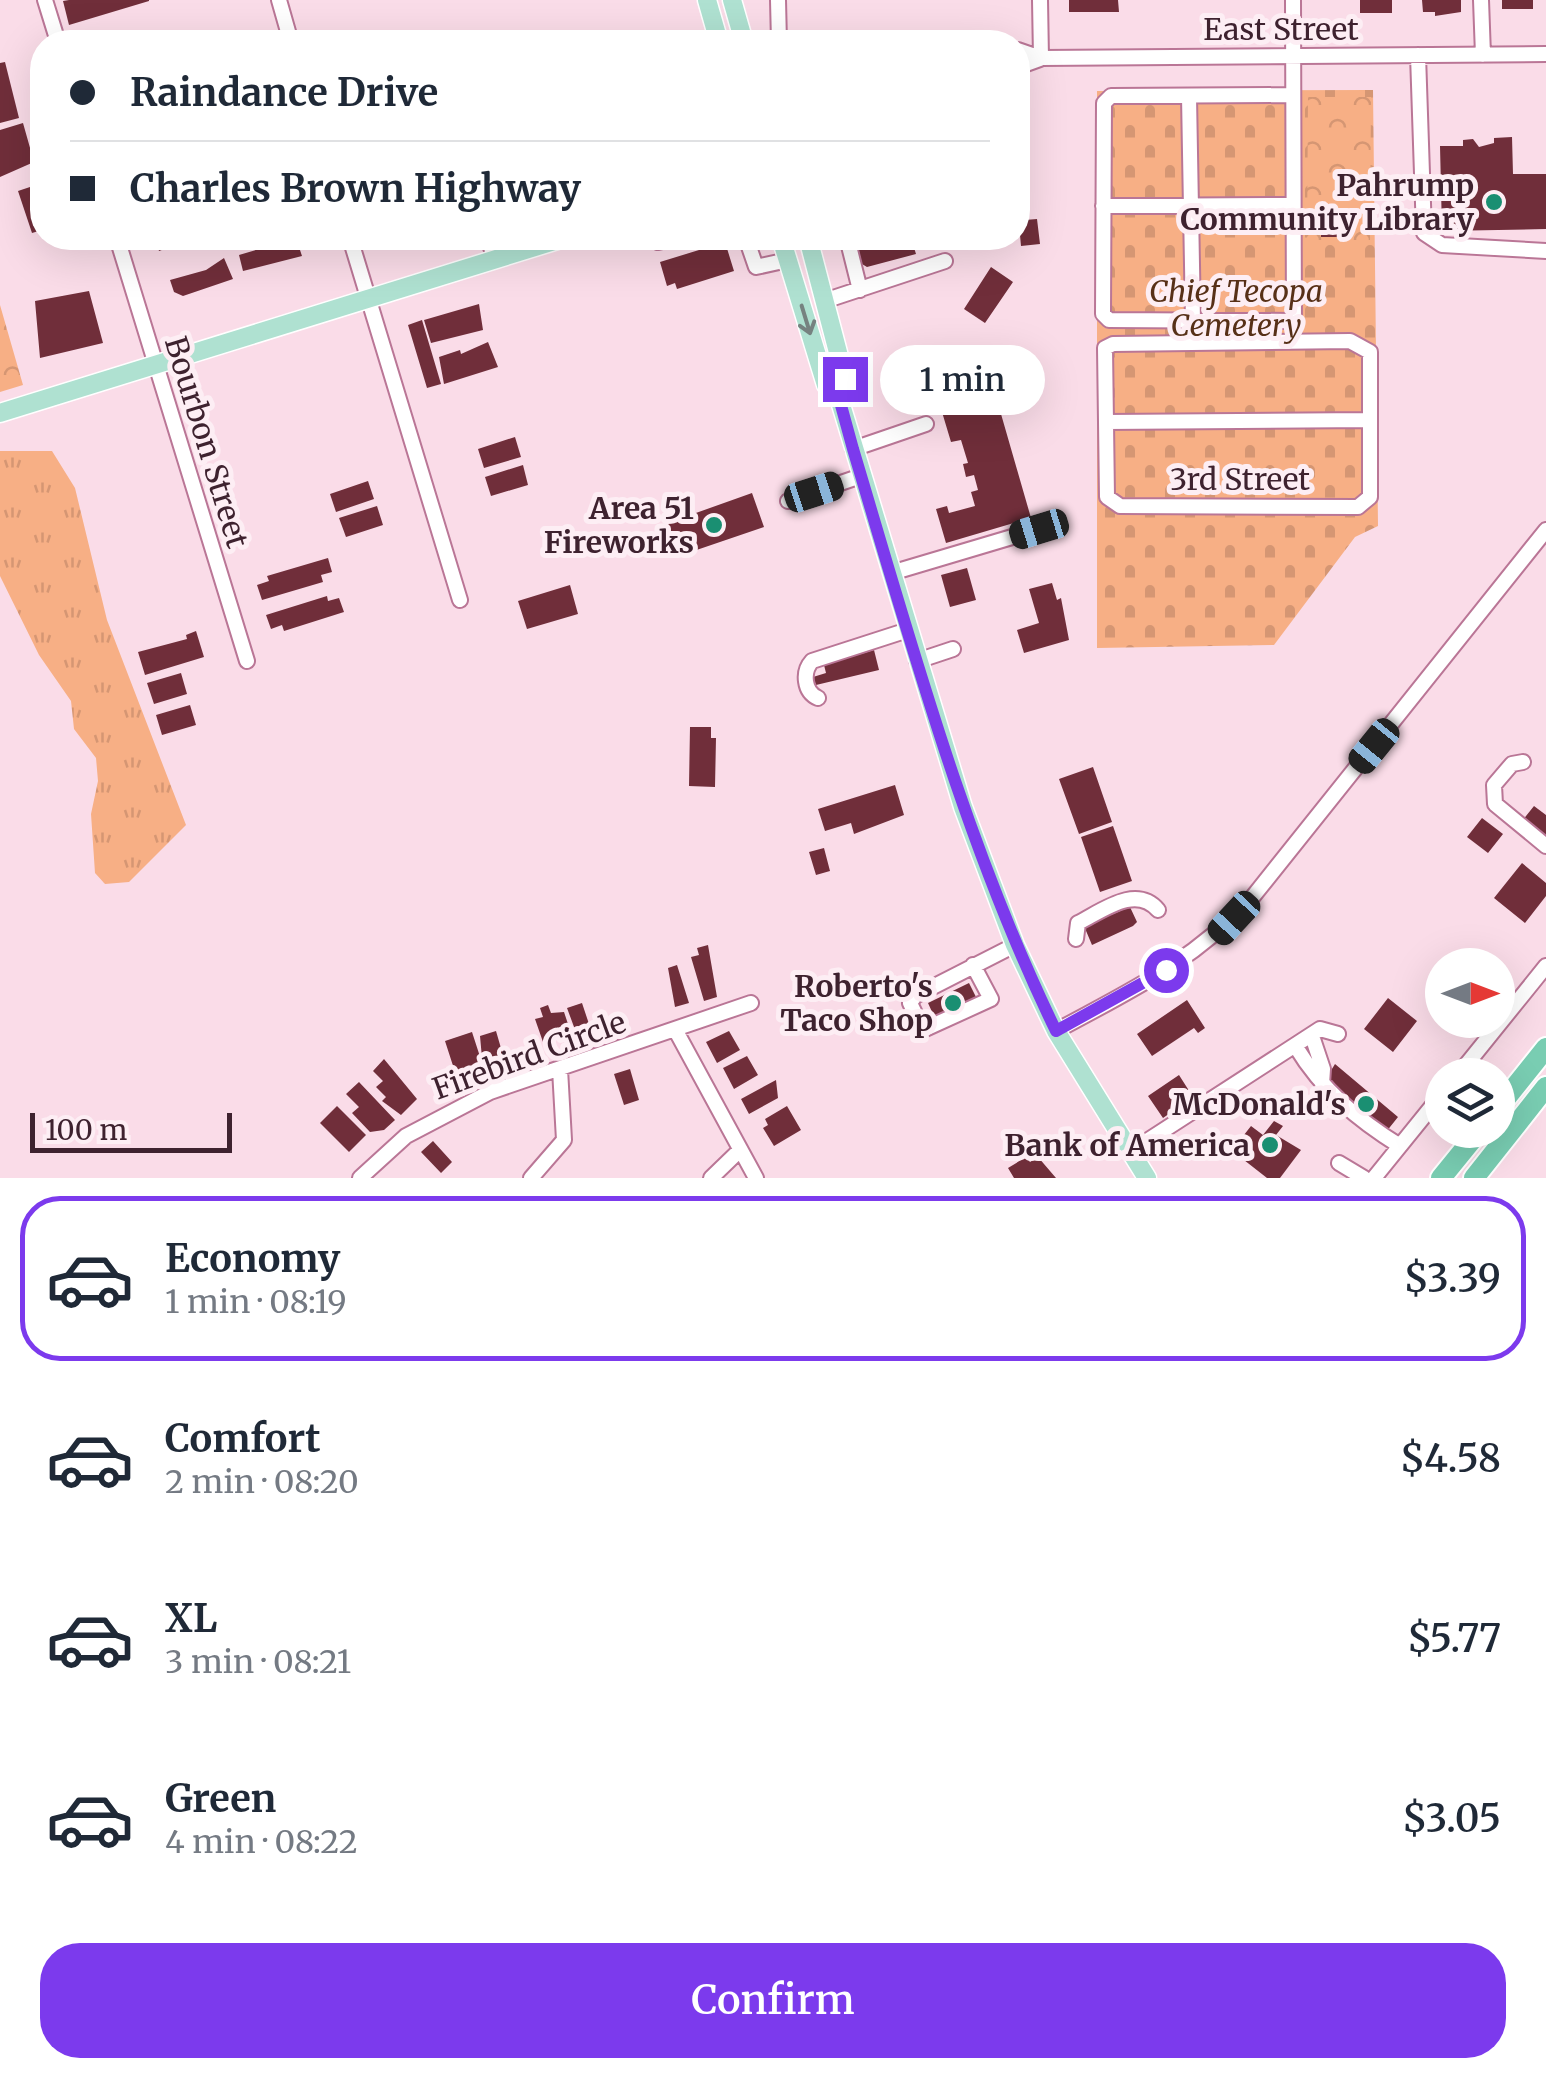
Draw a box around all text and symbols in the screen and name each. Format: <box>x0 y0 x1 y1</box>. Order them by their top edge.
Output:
street label: East Street <box>1203 10 1359 48</box>
text: Raindance Drive <box>130 69 438 116</box>
text: Charles Brown Highway <box>130 165 581 212</box>
place label: Pahrump Community Library <box>1180 166 1474 238</box>
marker: Pahrump Community Library <box>1483 191 1505 213</box>
park label: Chief Tecopa Cemetery <box>1149 272 1323 344</box>
one-way arrow <box>798 304 816 335</box>
street label: Bourbon Street <box>157 332 257 553</box>
callout: 1 min <box>880 344 1045 414</box>
route end <box>823 357 868 402</box>
text: 1 min <box>919 360 1006 400</box>
street label: 3rd Street <box>1170 460 1310 498</box>
car <box>781 468 847 516</box>
place label: Area 51 Fireworks <box>544 489 694 561</box>
car <box>1006 506 1072 552</box>
marker: Area 51 Fireworks <box>703 514 725 536</box>
car <box>1343 713 1405 779</box>
car <box>1203 886 1265 950</box>
route start <box>1144 948 1189 993</box>
north arrow <box>1425 948 1515 1038</box>
map controls <box>1425 948 1515 1148</box>
place label: Roberto's Taco Shop <box>780 967 933 1039</box>
marker: Roberto's Taco Shop <box>942 992 964 1014</box>
street label: Firebird Circle <box>427 1002 631 1108</box>
button: layers <box>1425 1058 1515 1148</box>
place label: McDonald's <box>1172 1085 1346 1123</box>
marker: McDonald's <box>1355 1093 1377 1115</box>
scale bar <box>30 1108 232 1152</box>
text: 100 m <box>45 1112 127 1148</box>
place label: Bank of America <box>1004 1126 1250 1164</box>
marker: Bank of America <box>1259 1134 1281 1156</box>
icon: car <box>45 1234 135 1324</box>
text: Economy <box>165 1235 340 1282</box>
text: $3.39 <box>1403 1255 1501 1302</box>
text: 1 min · 08:19 <box>165 1282 347 1322</box>
icon: car <box>45 1414 135 1504</box>
text: Comfort <box>165 1415 321 1462</box>
text: $4.58 <box>1400 1435 1501 1482</box>
text: 2 min · 08:20 <box>165 1462 359 1502</box>
icon: car <box>45 1594 135 1684</box>
text: XL <box>165 1595 217 1642</box>
text: $5.77 <box>1407 1615 1501 1662</box>
text: 3 min · 08:21 <box>165 1642 351 1682</box>
icon: car <box>45 1774 135 1864</box>
text: Green <box>165 1775 276 1822</box>
text: $3.05 <box>1402 1795 1501 1842</box>
text: 4 min · 08:22 <box>165 1822 358 1862</box>
button: Confirm <box>40 1943 1506 2058</box>

